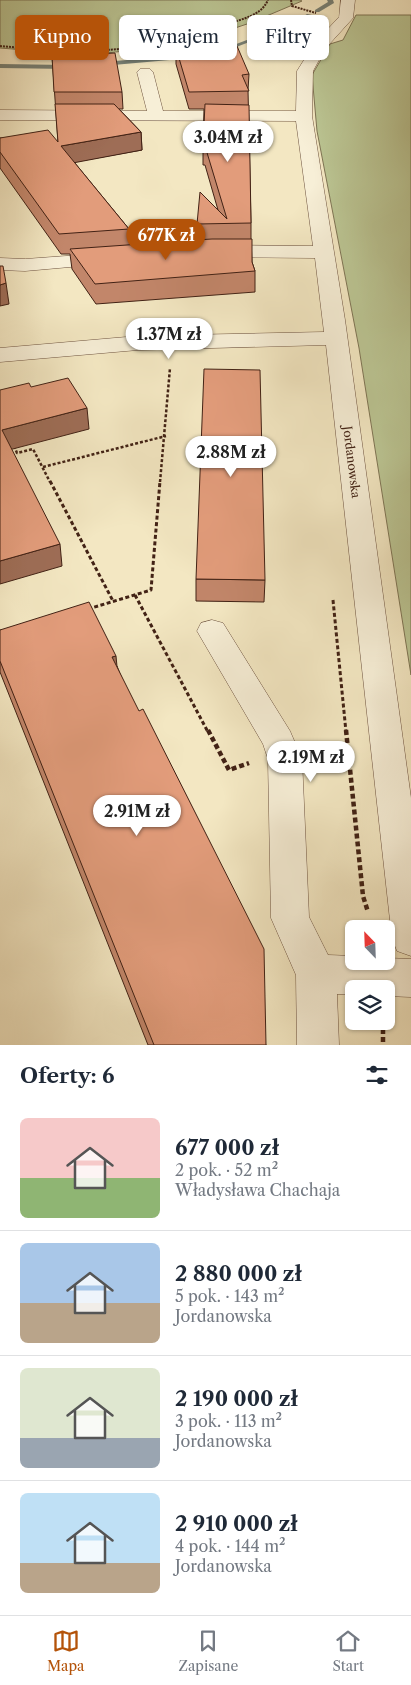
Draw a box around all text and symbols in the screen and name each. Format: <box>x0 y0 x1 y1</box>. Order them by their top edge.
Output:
chip: Kupno <box>15 15 109 60</box>
chip: Wynajem <box>119 15 237 60</box>
chip: Filtry <box>247 15 329 60</box>
pin: 3.04M zł <box>176 120 280 163</box>
text: 3.04M zł <box>194 127 262 147</box>
pin: 677K zł <box>120 218 212 261</box>
text: 677K zł <box>137 225 195 245</box>
pin: 1.37M zł <box>117 318 221 360</box>
text: 1.37M zł <box>137 324 201 344</box>
street label: Jordanowska <box>340 423 364 500</box>
pin: 2.88M zł <box>179 436 283 478</box>
text: 2.88M zł <box>196 442 266 462</box>
pin: 2.19M zł <box>259 740 363 783</box>
text: 2.19M zł <box>278 747 344 767</box>
pin: 2.91M zł <box>85 794 189 837</box>
text: 2.91M zł <box>104 801 170 821</box>
north arrow <box>345 920 395 970</box>
map controls <box>345 920 395 1030</box>
button: layers <box>345 980 395 1030</box>
icon: filters <box>363 1061 391 1089</box>
text: Oferty: 6 <box>20 1063 115 1088</box>
text: 677 000 zł <box>175 1135 279 1160</box>
icon: home <box>60 1138 120 1198</box>
text: 2 pok. · 52 m² <box>175 1160 278 1180</box>
text: Władysława Chachaja <box>175 1180 340 1200</box>
text: 2 880 000 zł <box>175 1261 302 1286</box>
icon: home <box>60 1263 120 1323</box>
text: 5 pok. · 143 m² <box>175 1286 285 1306</box>
text: Jordanowska <box>175 1306 272 1326</box>
text: 2 190 000 zł <box>175 1386 298 1411</box>
icon: home <box>60 1388 120 1448</box>
text: 3 pok. · 113 m² <box>175 1411 282 1431</box>
text: Jordanowska <box>175 1431 272 1451</box>
text: 2 910 000 zł <box>175 1511 298 1536</box>
icon: home <box>60 1513 120 1573</box>
text: 4 pok. · 144 m² <box>175 1536 286 1556</box>
text: Jordanowska <box>175 1556 272 1576</box>
tab: Mapa <box>47 1627 84 1675</box>
tab: Zapisane <box>179 1627 238 1675</box>
tab: Start <box>332 1627 364 1675</box>

